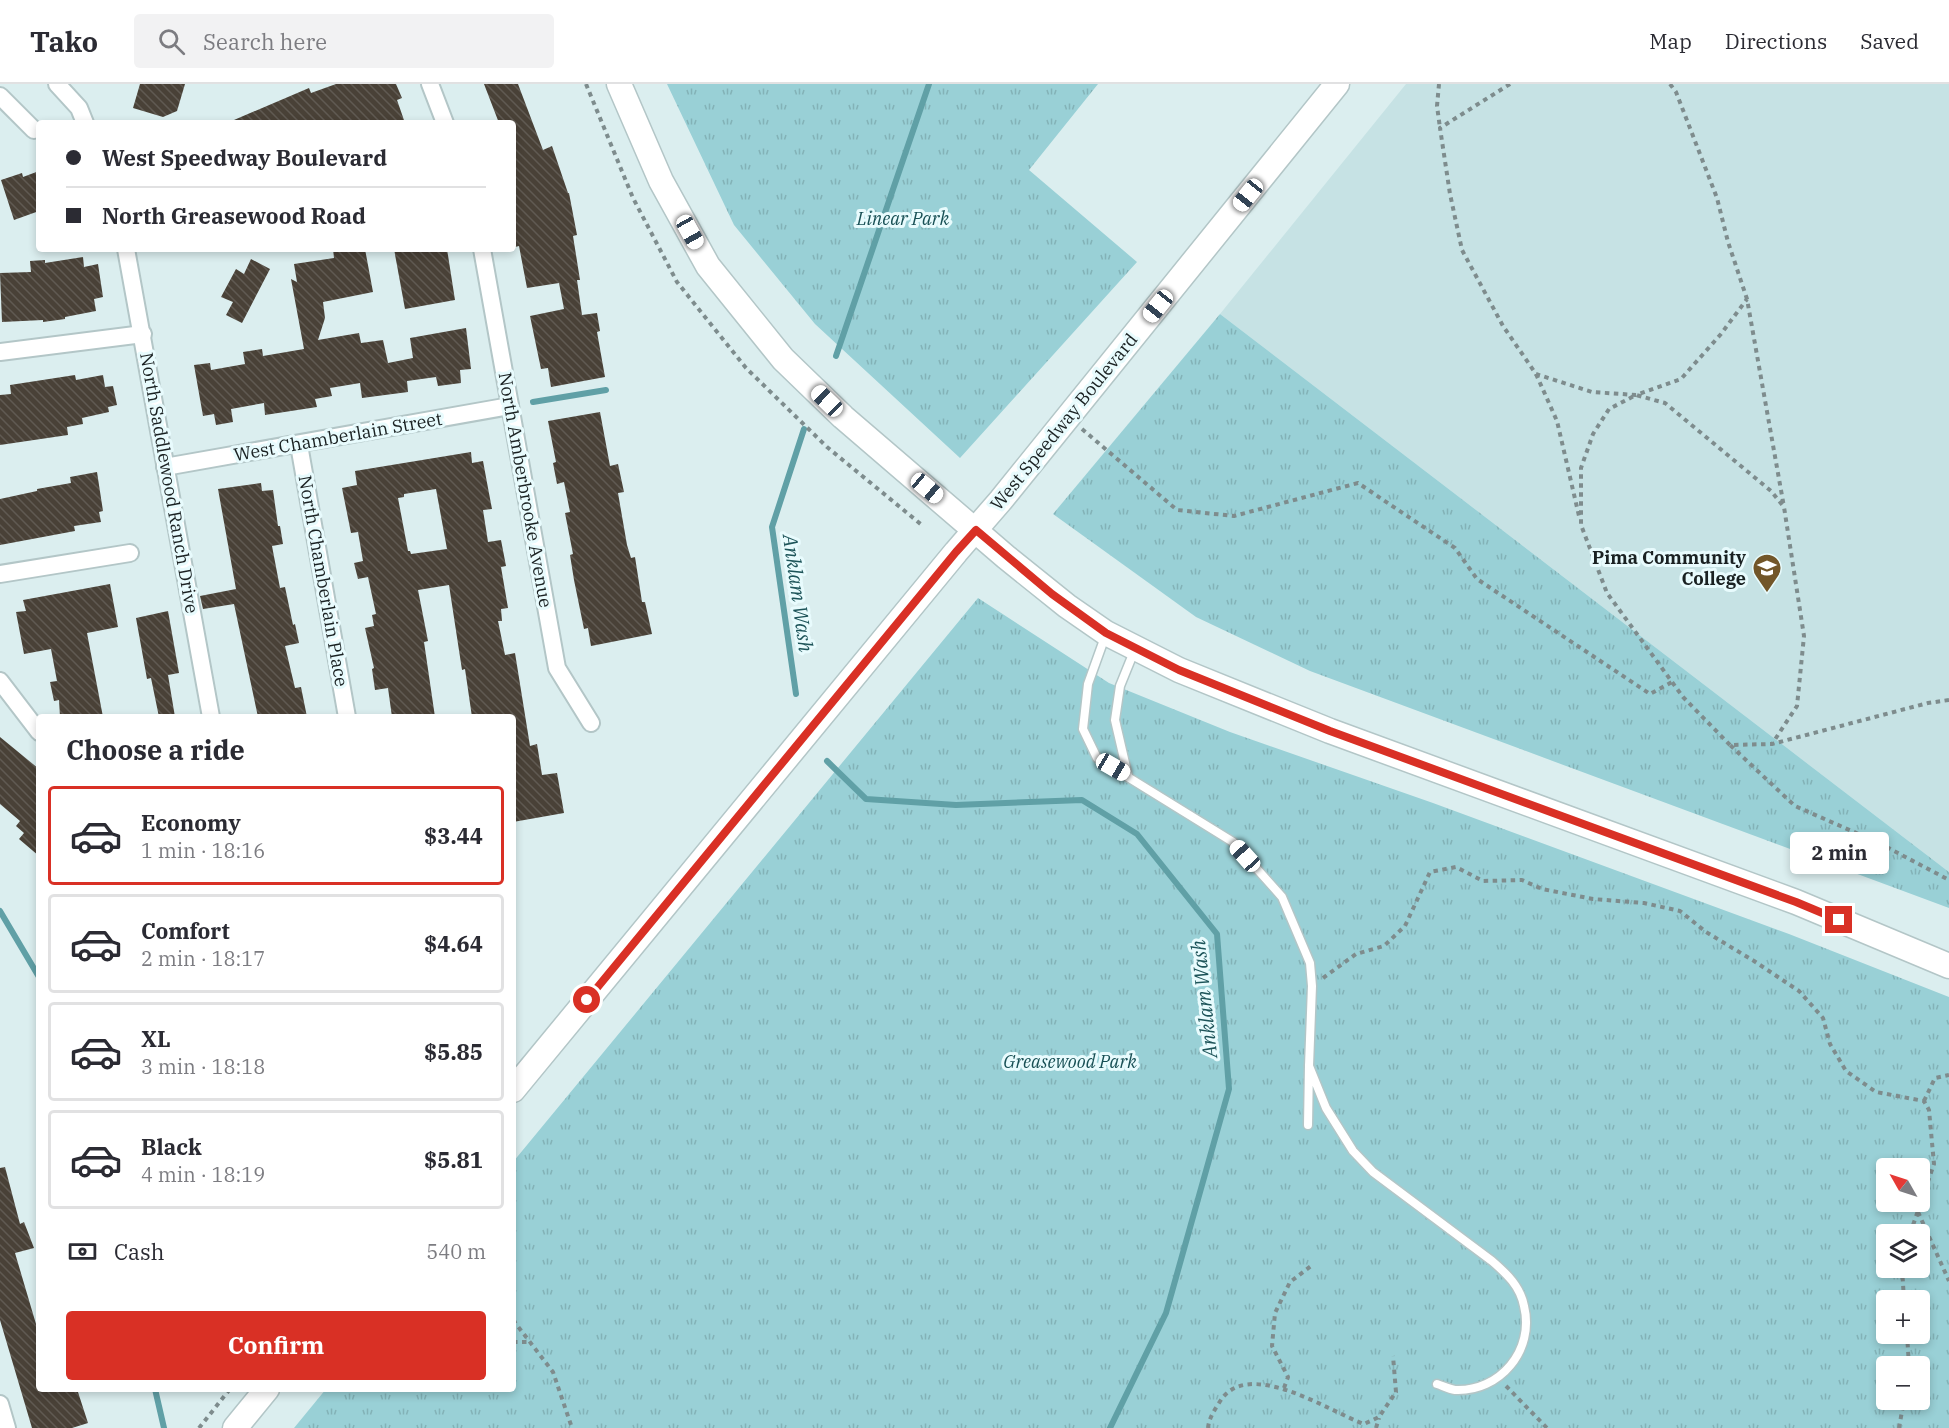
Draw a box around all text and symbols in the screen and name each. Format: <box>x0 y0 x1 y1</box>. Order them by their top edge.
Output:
search box <box>134 14 554 68</box>
text: Tako <box>30 23 98 60</box>
icon: search <box>155 25 188 58</box>
text: Search here <box>203 27 327 56</box>
text: Map <box>1649 27 1692 55</box>
text: Directions <box>1725 27 1827 55</box>
text: Saved <box>1860 27 1919 55</box>
text: West Speedway Boulevard <box>102 143 387 172</box>
car <box>1230 175 1266 215</box>
text: North Greasewood Road <box>102 201 366 230</box>
park label: Linear Park <box>856 207 950 230</box>
car <box>673 212 707 252</box>
car <box>1140 286 1176 326</box>
street label: West Speedway Boulevard <box>985 328 1142 515</box>
street label: North Saddlewood Ranch Drive <box>135 351 204 615</box>
street label: North Amberbrooke Avenue <box>493 370 558 609</box>
car <box>808 382 846 420</box>
street label: West Chamberlain Street <box>232 407 444 466</box>
car <box>907 470 947 506</box>
street label: North Chamberlain Place <box>294 473 353 688</box>
water label: Anklam Wash <box>777 530 820 654</box>
place label: Pima Community College <box>1592 546 1747 590</box>
school or university icon: Pima Community College <box>1751 552 1783 594</box>
text: Choose a ride <box>66 732 245 767</box>
car <box>1093 750 1133 784</box>
text: Economy <box>141 808 241 837</box>
icon: car <box>69 809 123 863</box>
text: $3.44 <box>424 821 483 850</box>
callout: 2 min <box>1790 833 1888 875</box>
text: 1 min · 18:16 <box>141 837 265 864</box>
car <box>1226 837 1264 875</box>
text: 2 min <box>1812 839 1868 866</box>
route end <box>1825 906 1852 933</box>
text: Comfort <box>141 916 230 945</box>
icon: car <box>69 917 123 971</box>
text: $4.64 <box>424 929 483 958</box>
water label: Anklam Wash <box>1184 939 1223 1062</box>
text: 2 min · 18:17 <box>141 945 265 972</box>
route start <box>573 986 600 1013</box>
text: XL <box>141 1024 171 1053</box>
icon: car <box>69 1025 123 1079</box>
text: $5.85 <box>424 1037 483 1066</box>
park label: Greasewood Park <box>1003 1050 1137 1073</box>
text: 3 min · 18:18 <box>141 1053 265 1080</box>
text: Black <box>141 1132 202 1161</box>
icon: car <box>69 1133 123 1187</box>
text: $5.81 <box>424 1145 483 1174</box>
north arrow <box>1876 1158 1930 1212</box>
map controls <box>1876 1158 1930 1410</box>
text: 4 min · 18:19 <box>141 1161 265 1188</box>
button: layers <box>1876 1224 1930 1278</box>
icon: cash <box>66 1235 99 1268</box>
text: Cash <box>114 1237 165 1266</box>
text: 540 m <box>426 1238 486 1265</box>
button: + <box>1876 1290 1930 1344</box>
button: Confirm <box>66 1311 486 1380</box>
button: − <box>1876 1356 1930 1410</box>

